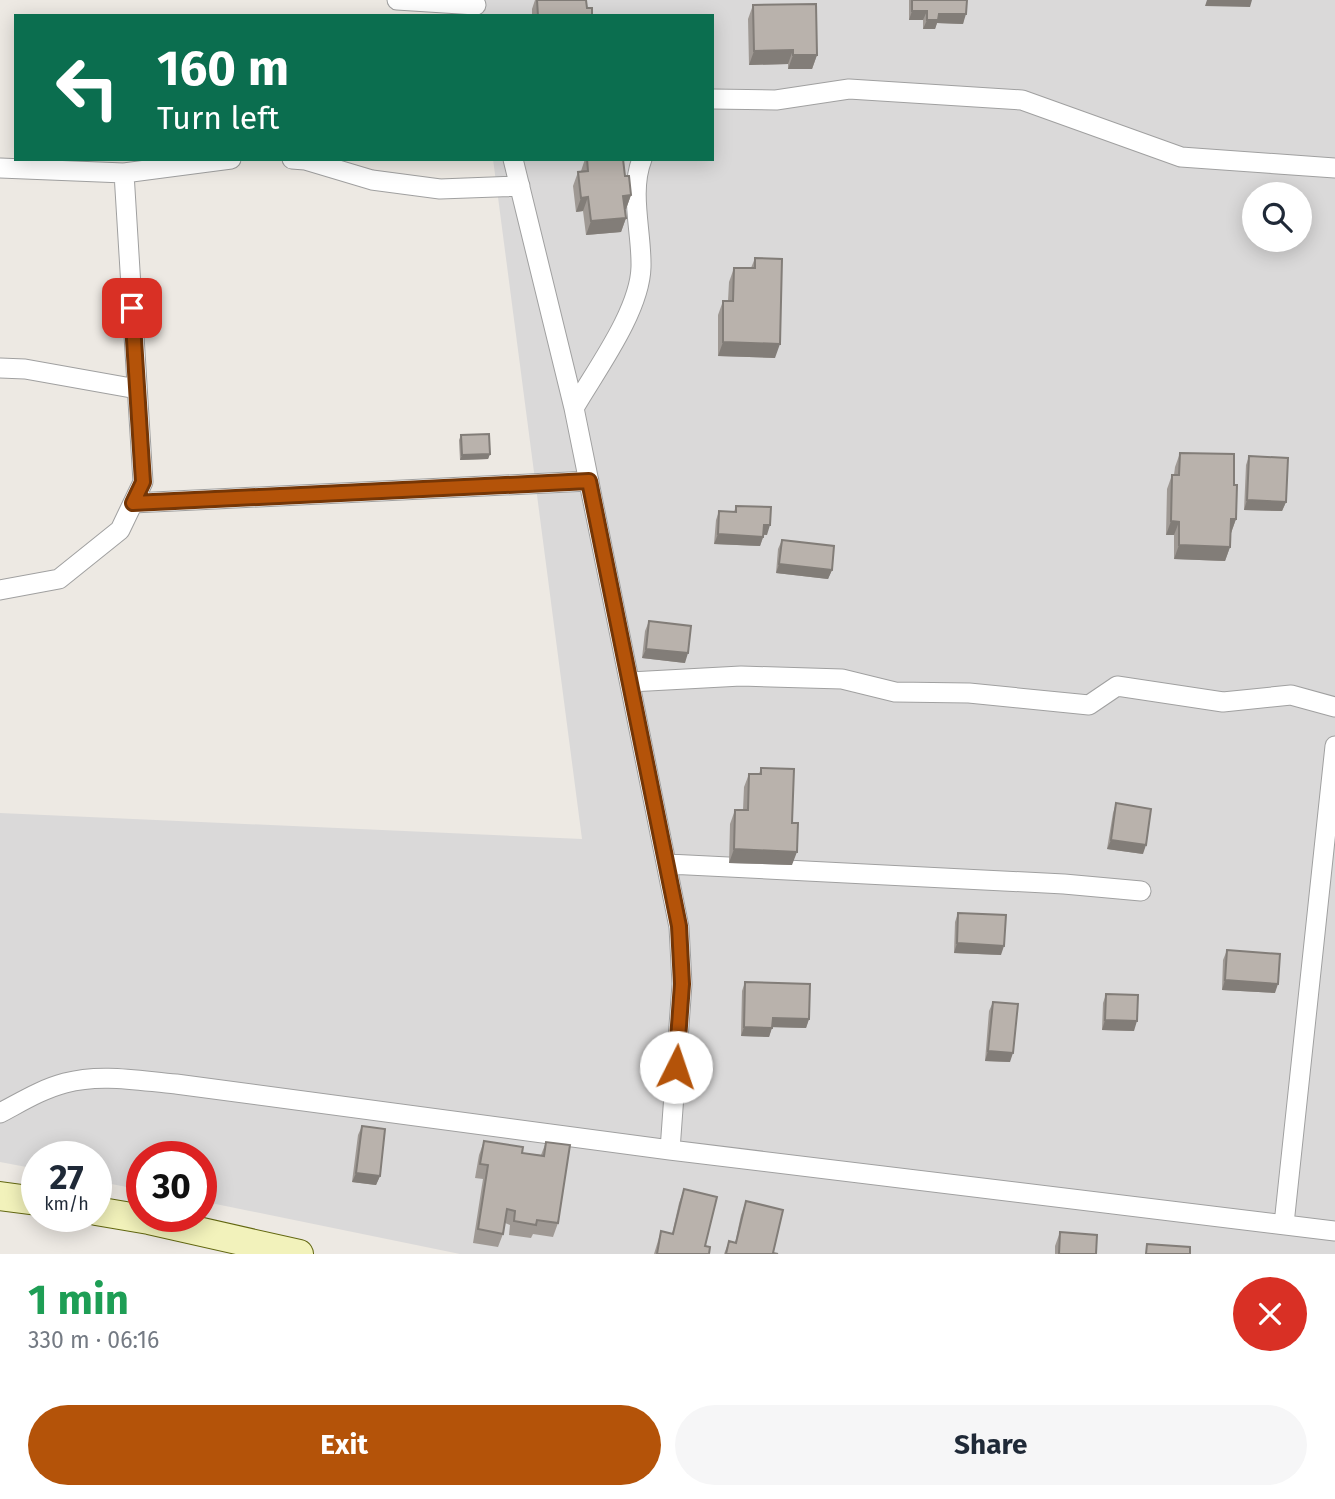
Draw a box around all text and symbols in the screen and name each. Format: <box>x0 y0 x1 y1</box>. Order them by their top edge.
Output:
text: 160 m <box>157 39 289 98</box>
icon: left <box>42 42 133 133</box>
text: Turn left <box>157 99 279 137</box>
map controls <box>1242 182 1312 252</box>
button: search <box>1242 182 1312 252</box>
pin <box>102 278 162 338</box>
icon: arrive <box>113 289 151 327</box>
position arrow <box>639 1030 713 1104</box>
speed limit sign: 30 <box>126 1141 217 1232</box>
text: 27 <box>49 1156 84 1198</box>
text: km/h <box>44 1193 89 1215</box>
text: 1 min <box>28 1275 129 1325</box>
button: close <box>1233 1277 1307 1351</box>
text: 330 m · 06:16 <box>28 1326 159 1354</box>
button: Exit <box>28 1405 661 1485</box>
button: Share <box>675 1405 1307 1485</box>

